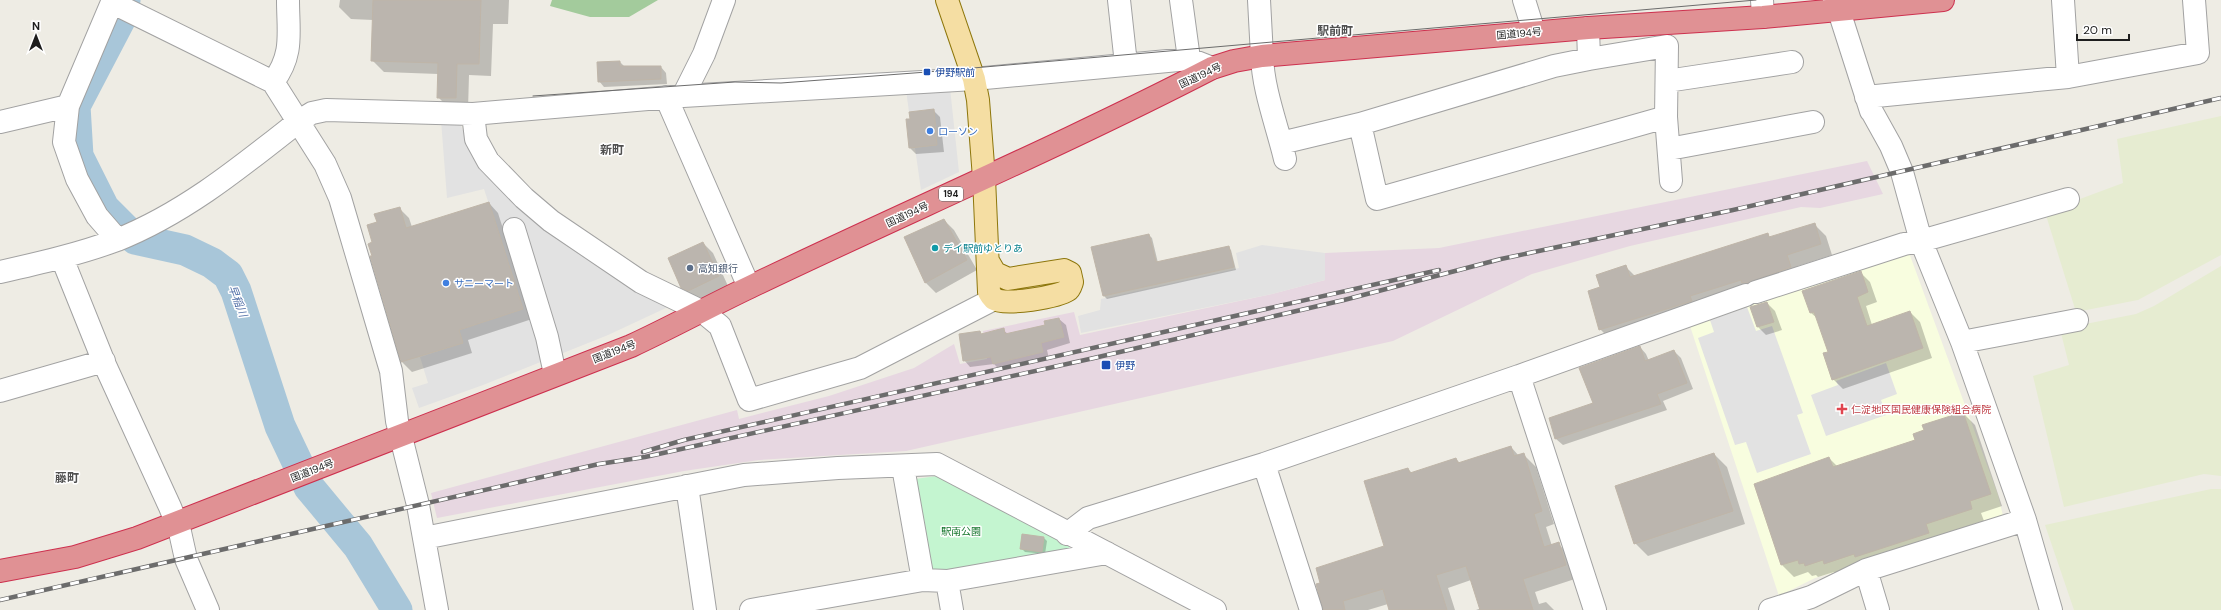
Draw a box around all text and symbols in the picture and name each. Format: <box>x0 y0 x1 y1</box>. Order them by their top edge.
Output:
north arrow <box>16 16 56 56</box>
scale bar <box>2077 16 2129 42</box>
text: N <box>32 19 40 33</box>
text: 20 m <box>2083 22 2112 38</box>
district label: 駅前町 <box>1317 23 1353 39</box>
street label: 国道194号 <box>1496 25 1542 42</box>
street label: 国道194号 <box>1177 60 1224 91</box>
place label: 伊野駅前 <box>935 66 975 79</box>
marker: 伊野駅前 <box>922 67 932 77</box>
place label: ローソン <box>938 125 978 138</box>
marker: ローソン <box>925 126 935 136</box>
district label: 新町 <box>600 142 624 158</box>
road number: 194 <box>939 187 963 201</box>
street label: 国道194号 <box>884 199 931 230</box>
place label: デイ駅前ゆとりあ <box>943 242 1023 255</box>
marker: デイ駅前ゆとりあ <box>930 243 940 253</box>
place label: 高知銀行 <box>698 262 738 275</box>
marker: 高知銀行 <box>685 263 695 273</box>
place label: サニーマート <box>454 277 514 290</box>
marker: サニーマート <box>441 278 451 288</box>
water label: 早稲川 <box>226 283 251 320</box>
street label: 国道194号 <box>591 337 638 366</box>
marker: 伊野 <box>1100 359 1112 371</box>
place label: 伊野 <box>1115 359 1135 372</box>
marker: 仁淀地区国民健康保険組合病院 <box>1836 403 1848 415</box>
place label: 仁淀地区国民健康保険組合病院 <box>1851 403 1991 416</box>
street label: 国道194号 <box>289 456 336 485</box>
district label: 藤町 <box>55 470 79 486</box>
park label: 駅南公園 <box>941 525 981 538</box>

